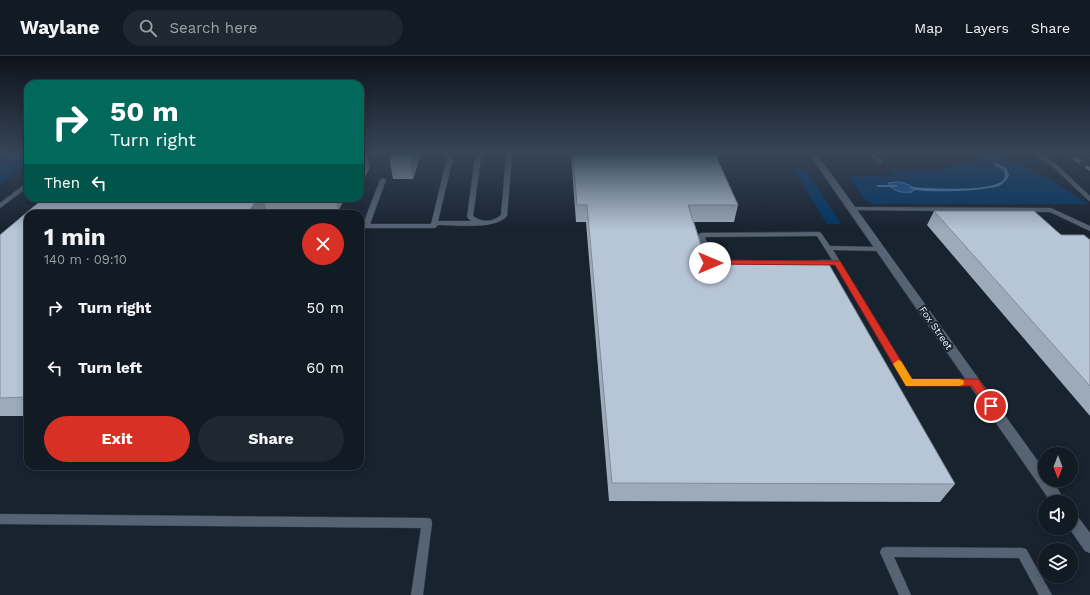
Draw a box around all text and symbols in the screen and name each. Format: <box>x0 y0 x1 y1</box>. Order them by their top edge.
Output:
search box <box>123 10 403 46</box>
text: Waylane <box>20 16 99 39</box>
icon: search <box>137 17 159 39</box>
text: Search here <box>169 19 257 37</box>
text: Map <box>914 20 943 36</box>
text: Layers <box>965 20 1009 36</box>
text: Share <box>1031 20 1070 36</box>
text: 50 m <box>110 95 179 128</box>
icon: right <box>44 96 96 148</box>
text: Turn right <box>110 129 196 150</box>
icon: left <box>88 172 110 194</box>
text: Then <box>44 174 80 192</box>
text: 1 min <box>44 223 106 251</box>
button: close <box>302 223 344 265</box>
position arrow <box>689 242 731 284</box>
text: 140 m · 09:10 <box>44 252 127 267</box>
icon: right <box>44 297 66 319</box>
text: Turn right <box>78 299 151 317</box>
text: 50 m <box>307 299 344 317</box>
street label: Fox Street <box>917 304 955 352</box>
icon: left <box>44 357 66 379</box>
text: Turn left <box>78 359 142 377</box>
text: 60 m <box>306 359 344 377</box>
pin <box>974 389 1008 423</box>
icon: arrive <box>980 395 1002 417</box>
button: Exit <box>44 416 190 462</box>
button: Share <box>198 416 344 462</box>
north arrow <box>1038 447 1078 487</box>
map controls <box>1038 447 1078 583</box>
button: sound <box>1038 495 1078 535</box>
button: layers <box>1038 543 1078 583</box>

